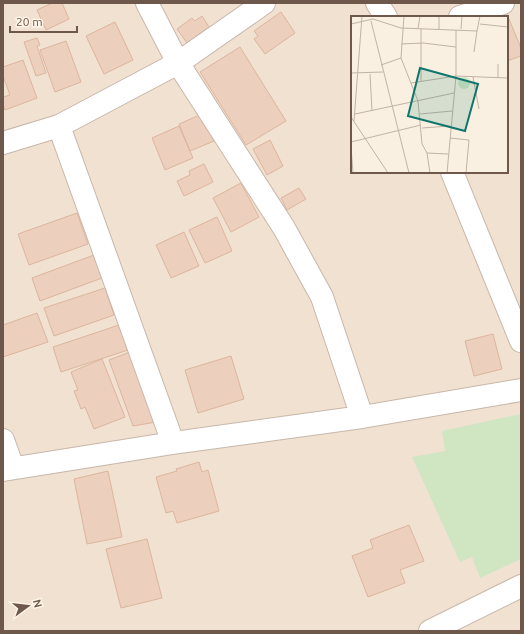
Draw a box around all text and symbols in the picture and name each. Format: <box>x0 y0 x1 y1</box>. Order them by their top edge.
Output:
scale bar <box>10 8 77 34</box>
text: 20 m <box>16 15 43 28</box>
inset map <box>351 16 508 173</box>
north arrow <box>8 586 48 626</box>
text: N <box>31 598 45 609</box>

